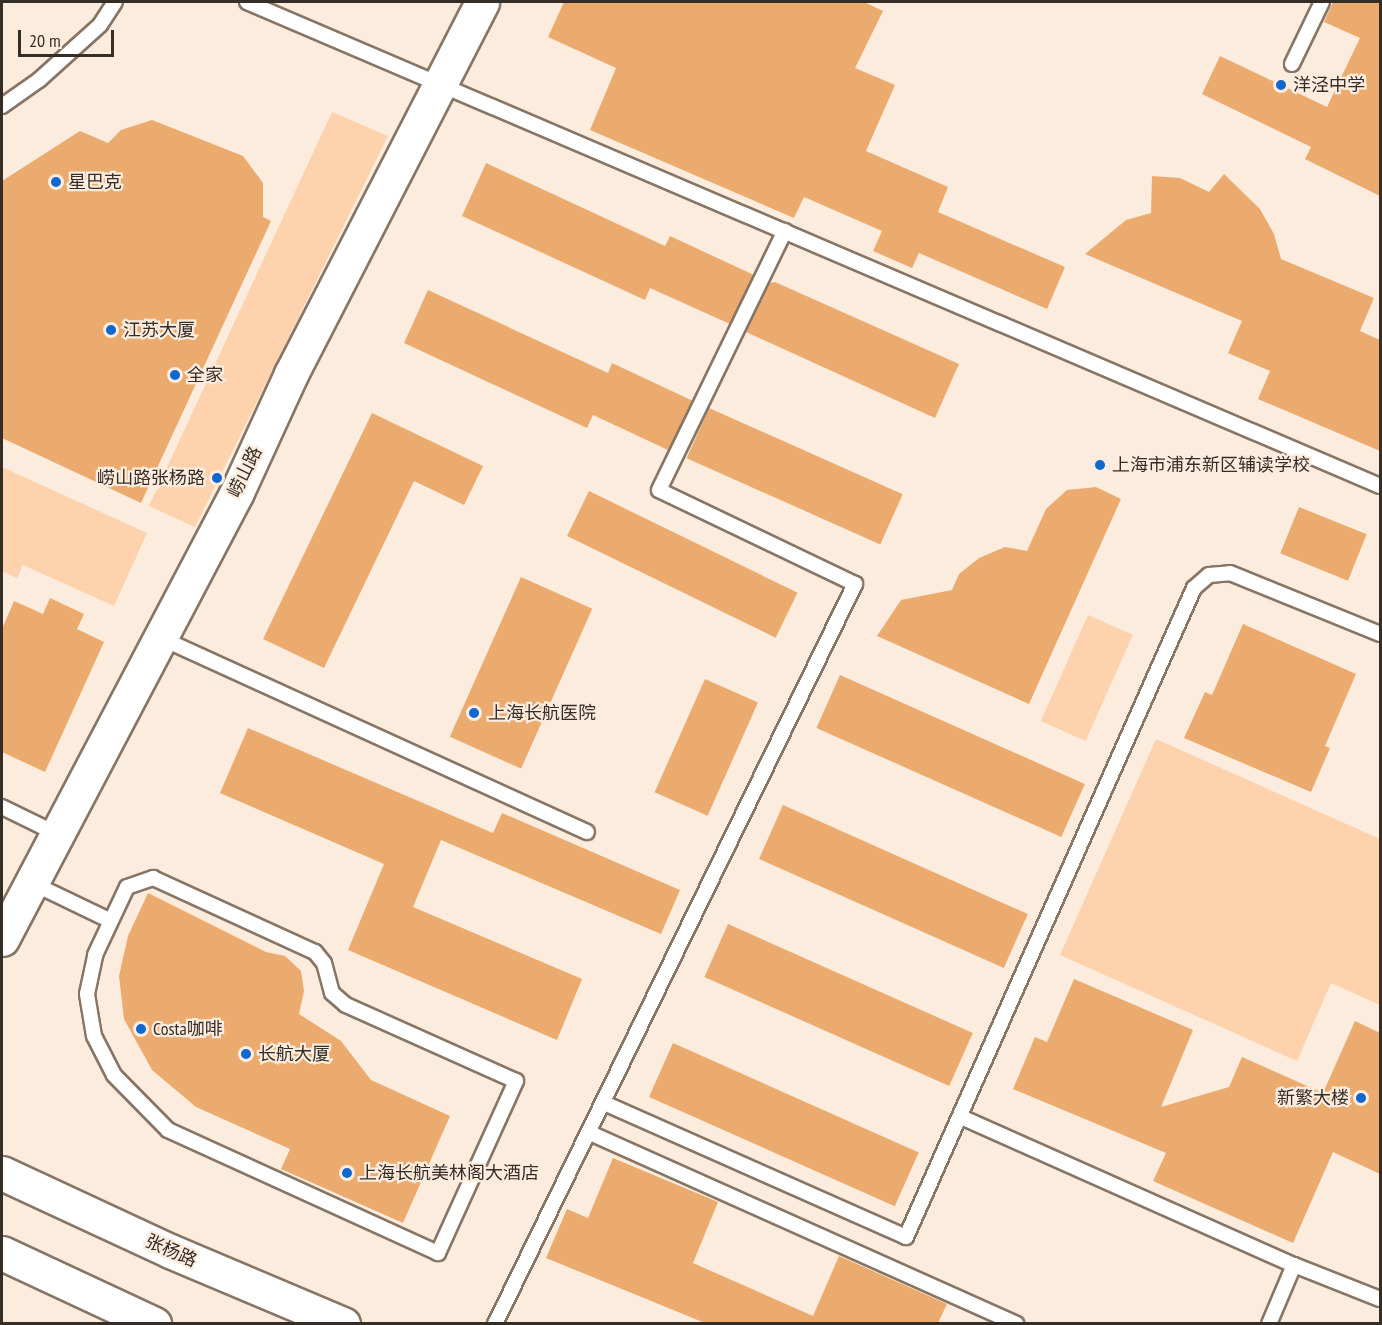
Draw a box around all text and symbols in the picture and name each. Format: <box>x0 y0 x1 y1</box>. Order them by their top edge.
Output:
scale bar <box>21 18 117 56</box>
text: 20 m <box>29 29 61 52</box>
place label: 洋泾中学 <box>1293 74 1365 96</box>
marker: 洋泾中学 <box>1274 78 1288 92</box>
place label: 星巴克 <box>68 171 122 193</box>
marker: 星巴克 <box>49 175 63 189</box>
place label: 江苏大厦 <box>123 319 195 341</box>
marker: 江苏大厦 <box>104 323 118 337</box>
place label: 全家 <box>187 364 223 386</box>
marker: 全家 <box>168 368 182 382</box>
street label: 崂山路 <box>223 443 267 501</box>
place label: 上海市浦东新区辅读学校 <box>1112 454 1310 476</box>
marker: 上海市浦东新区辅读学校 <box>1093 458 1107 472</box>
place label: 崂山路张杨路 <box>97 467 205 489</box>
marker: 崂山路张杨路 <box>210 471 224 485</box>
place label: 上海长航医院 <box>488 702 596 724</box>
marker: 上海长航医院 <box>465 704 483 722</box>
place label: Costa咖啡 <box>153 1018 223 1040</box>
marker: Costa咖啡 <box>134 1022 148 1036</box>
place label: 长航大厦 <box>258 1043 330 1065</box>
marker: 长航大厦 <box>239 1047 253 1061</box>
place label: 新繁大楼 <box>1277 1087 1349 1109</box>
marker: 新繁大楼 <box>1354 1091 1368 1105</box>
place label: 上海长航美林阁大酒店 <box>359 1162 539 1184</box>
marker: 上海长航美林阁大酒店 <box>340 1166 354 1180</box>
street label: 张杨路 <box>142 1230 200 1272</box>

